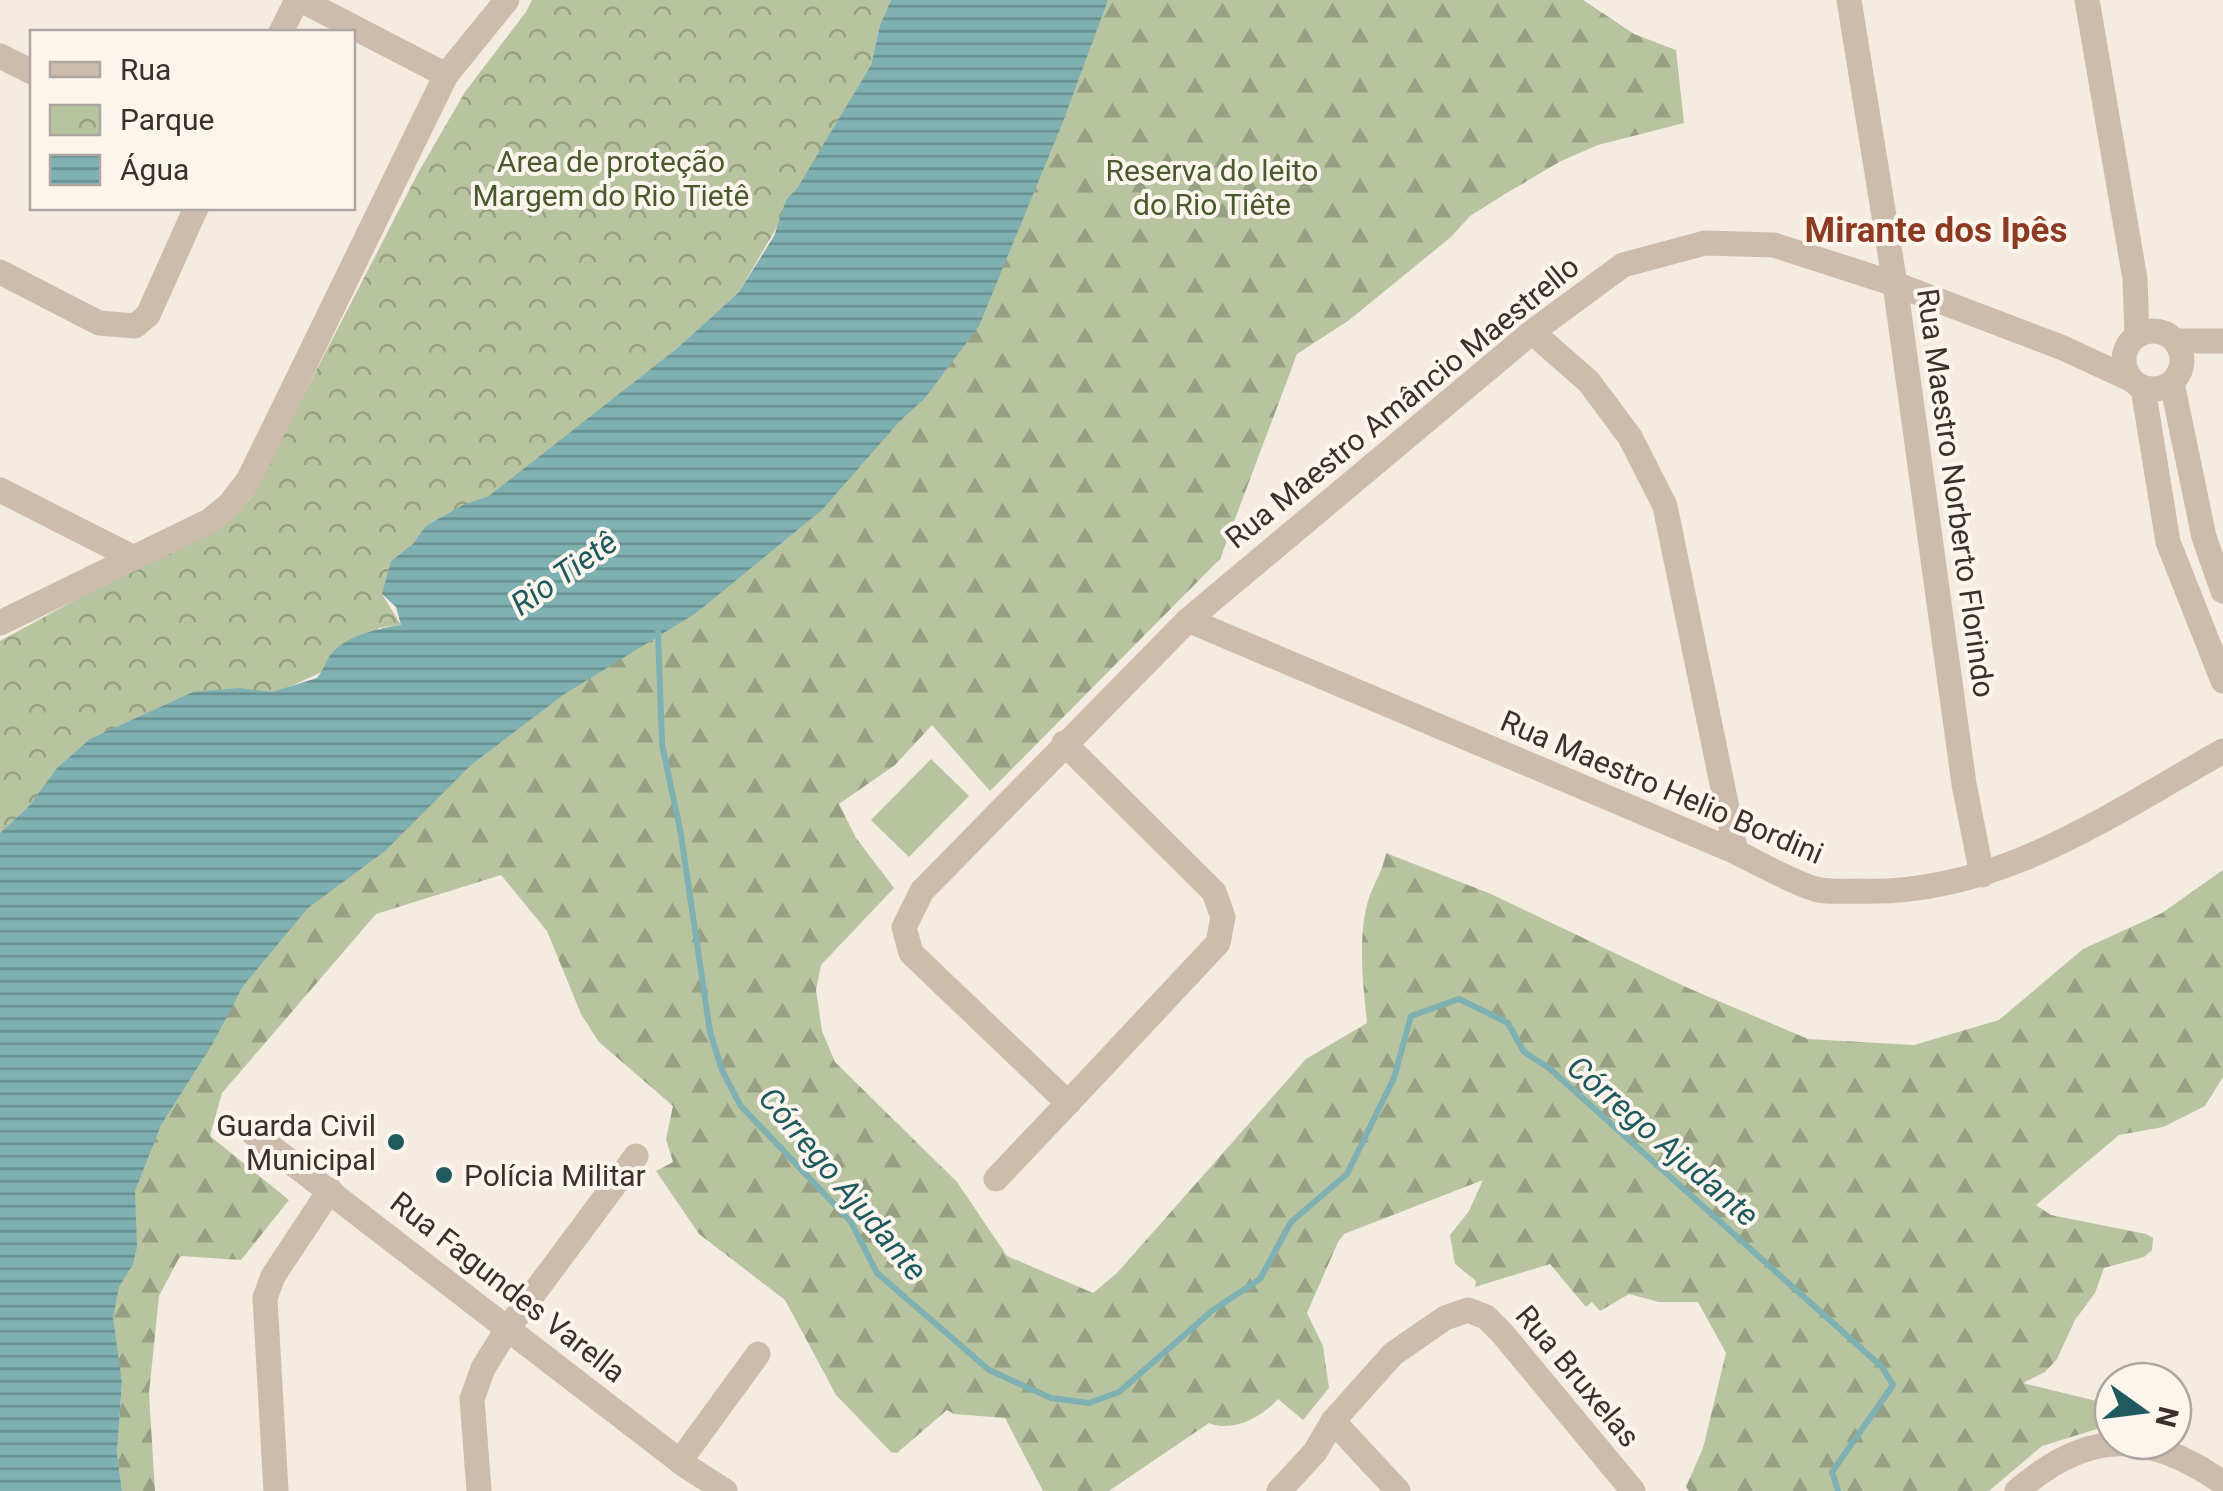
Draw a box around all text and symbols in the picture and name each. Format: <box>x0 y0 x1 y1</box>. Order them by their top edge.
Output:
legend <box>30 30 355 210</box>
text: Rua <box>120 52 171 87</box>
text: Parque <box>120 102 214 137</box>
park label: Area de proteção Margem do Rio Tietê <box>473 144 749 213</box>
text: Água <box>120 152 189 187</box>
park label: Reserva do leito do Rio Tiête <box>1106 153 1318 222</box>
district label: Mirante dos Ipês <box>1805 210 2067 251</box>
street label: Rua Maestro Amâncio Maestrello <box>1218 249 1586 555</box>
street label: Rua Maestro Norberto Florindo <box>1910 286 2002 700</box>
water label: Rio Tietê <box>504 523 624 623</box>
street label: Rua Maestro Helio Bordini <box>1495 703 1829 871</box>
water label: Córrego Ajudante <box>1560 1048 1766 1234</box>
water label: Córrego Ajudante <box>751 1079 935 1289</box>
place label: Guarda Civil Municipal <box>216 1108 376 1177</box>
marker: Guarda Civil Municipal <box>385 1131 407 1153</box>
place label: Polícia Militar <box>464 1158 646 1193</box>
marker: Polícia Militar <box>433 1164 455 1186</box>
street label: Rua Fagundes Varella <box>384 1184 632 1390</box>
street label: Rua Bruxelas <box>1509 1298 1647 1454</box>
north arrow <box>2093 1361 2193 1461</box>
text: N <box>2148 1403 2185 1431</box>

